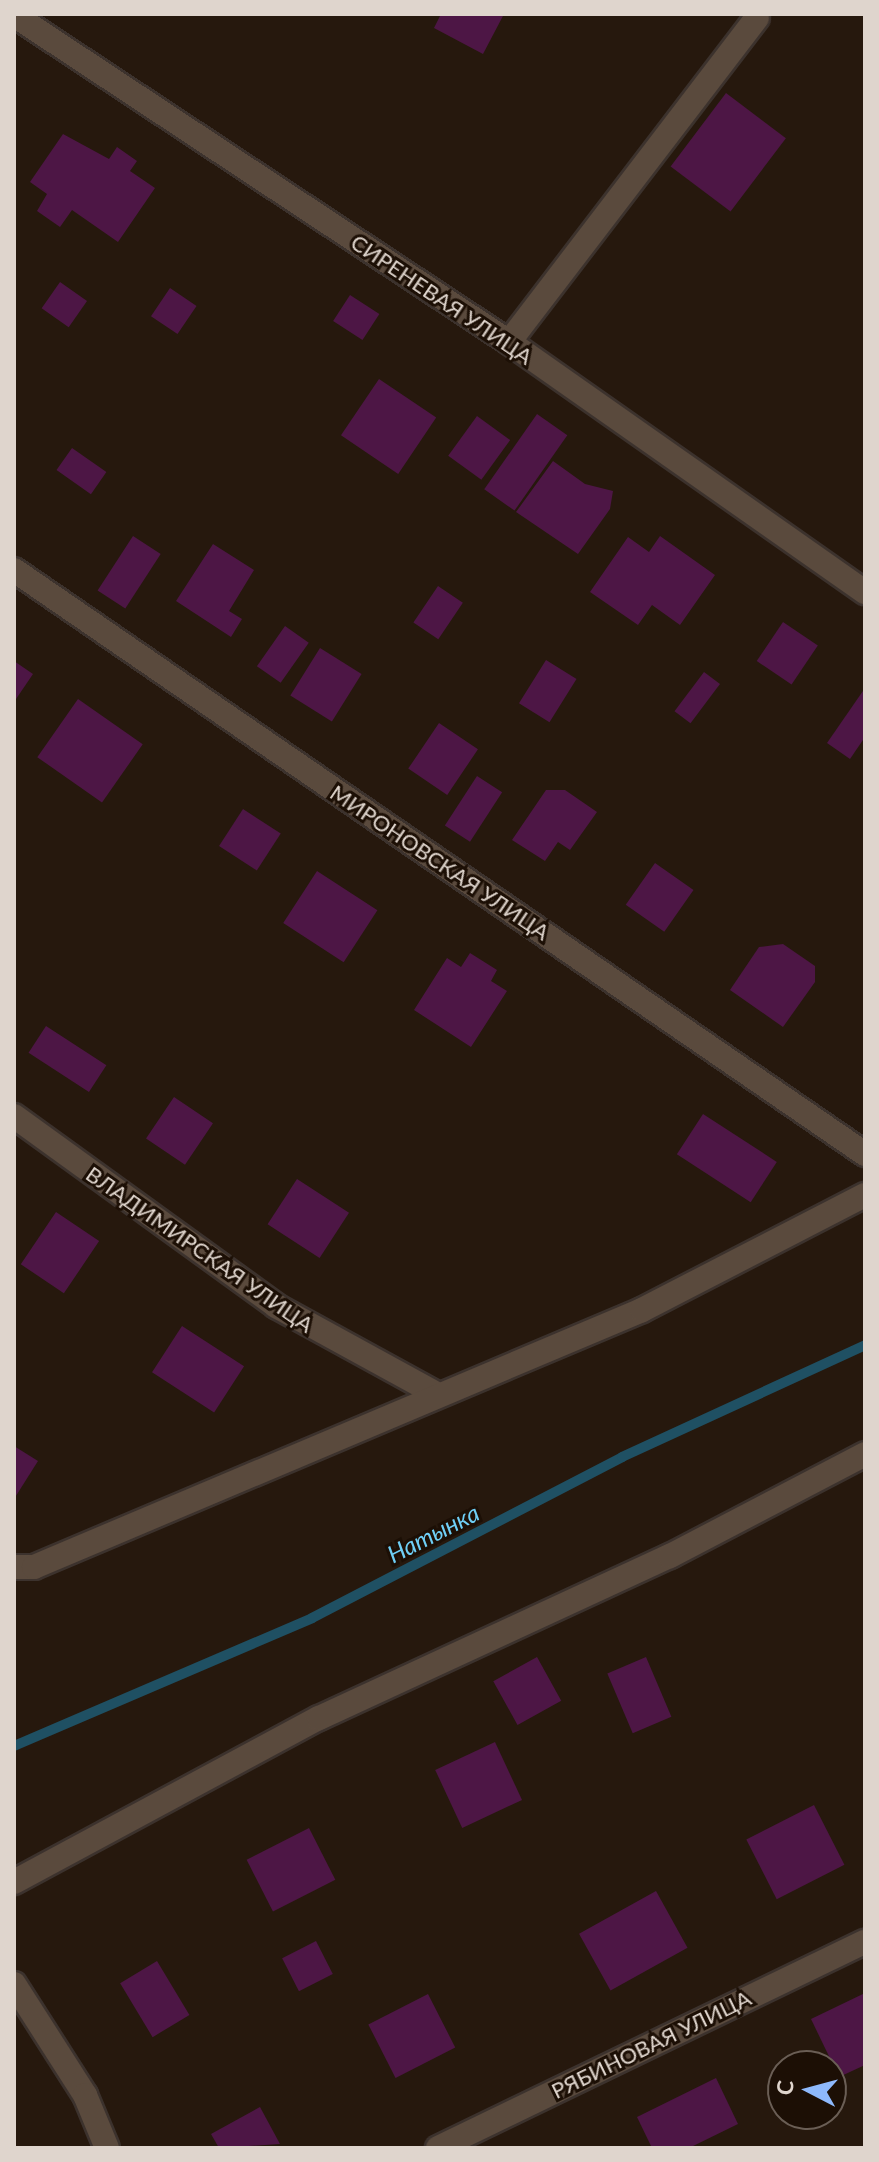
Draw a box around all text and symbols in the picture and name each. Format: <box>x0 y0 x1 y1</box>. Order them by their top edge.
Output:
street label: СИРЕНЕВАЯ УЛИЦА <box>346 228 538 370</box>
street label: МИРОНОВСКАЯ УЛИЦА <box>325 779 555 945</box>
street label: ВЛАДИМИРСКАЯ УЛИЦА <box>81 1160 319 1338</box>
water label: Натынка <box>382 1498 484 1568</box>
street label: РЯБИНОВАЯ УЛИЦА <box>547 1984 755 2104</box>
north arrow <box>767 2050 847 2130</box>
text: С <box>770 2079 799 2096</box>

